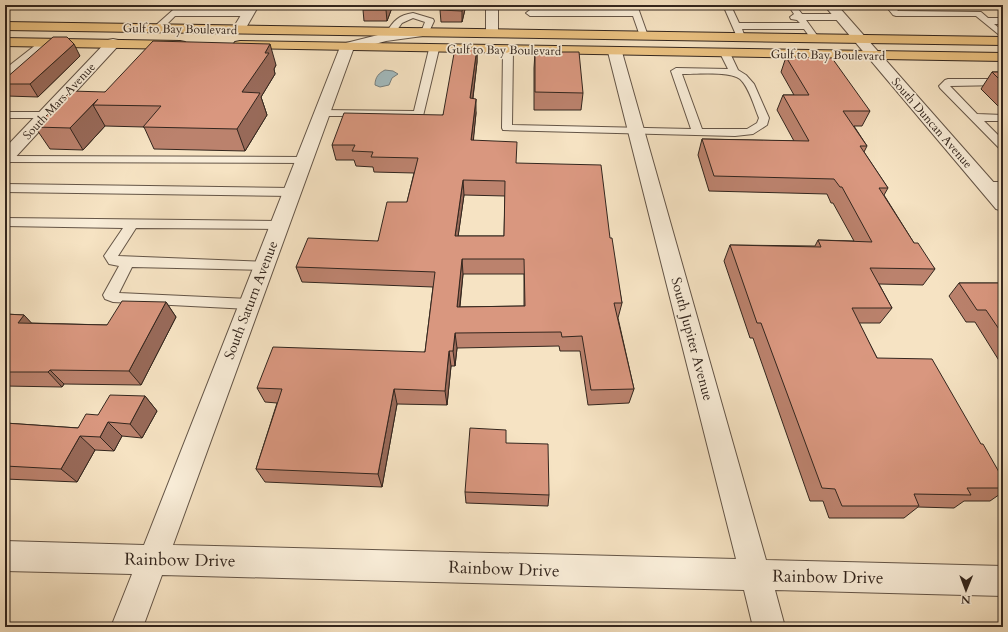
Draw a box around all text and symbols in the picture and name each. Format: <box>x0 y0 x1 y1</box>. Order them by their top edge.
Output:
street label: Gulf to Bay Boulevard <box>123 20 238 38</box>
street label: Gulf to Bay Boulevard <box>447 41 562 59</box>
street label: Gulf to Bay Boulevard <box>771 46 886 64</box>
street label: South Mars Avenue <box>19 59 99 143</box>
street label: South Duncan Avenue <box>888 74 976 172</box>
street label: South Saturn Avenue <box>220 238 282 362</box>
street label: South Jupiter Avenue <box>666 275 718 403</box>
street label: Rainbow Drive <box>124 548 236 572</box>
street label: Rainbow Drive <box>448 556 560 582</box>
street label: Rainbow Drive <box>772 565 884 589</box>
north arrow <box>946 570 986 610</box>
text: N <box>960 592 971 607</box>

